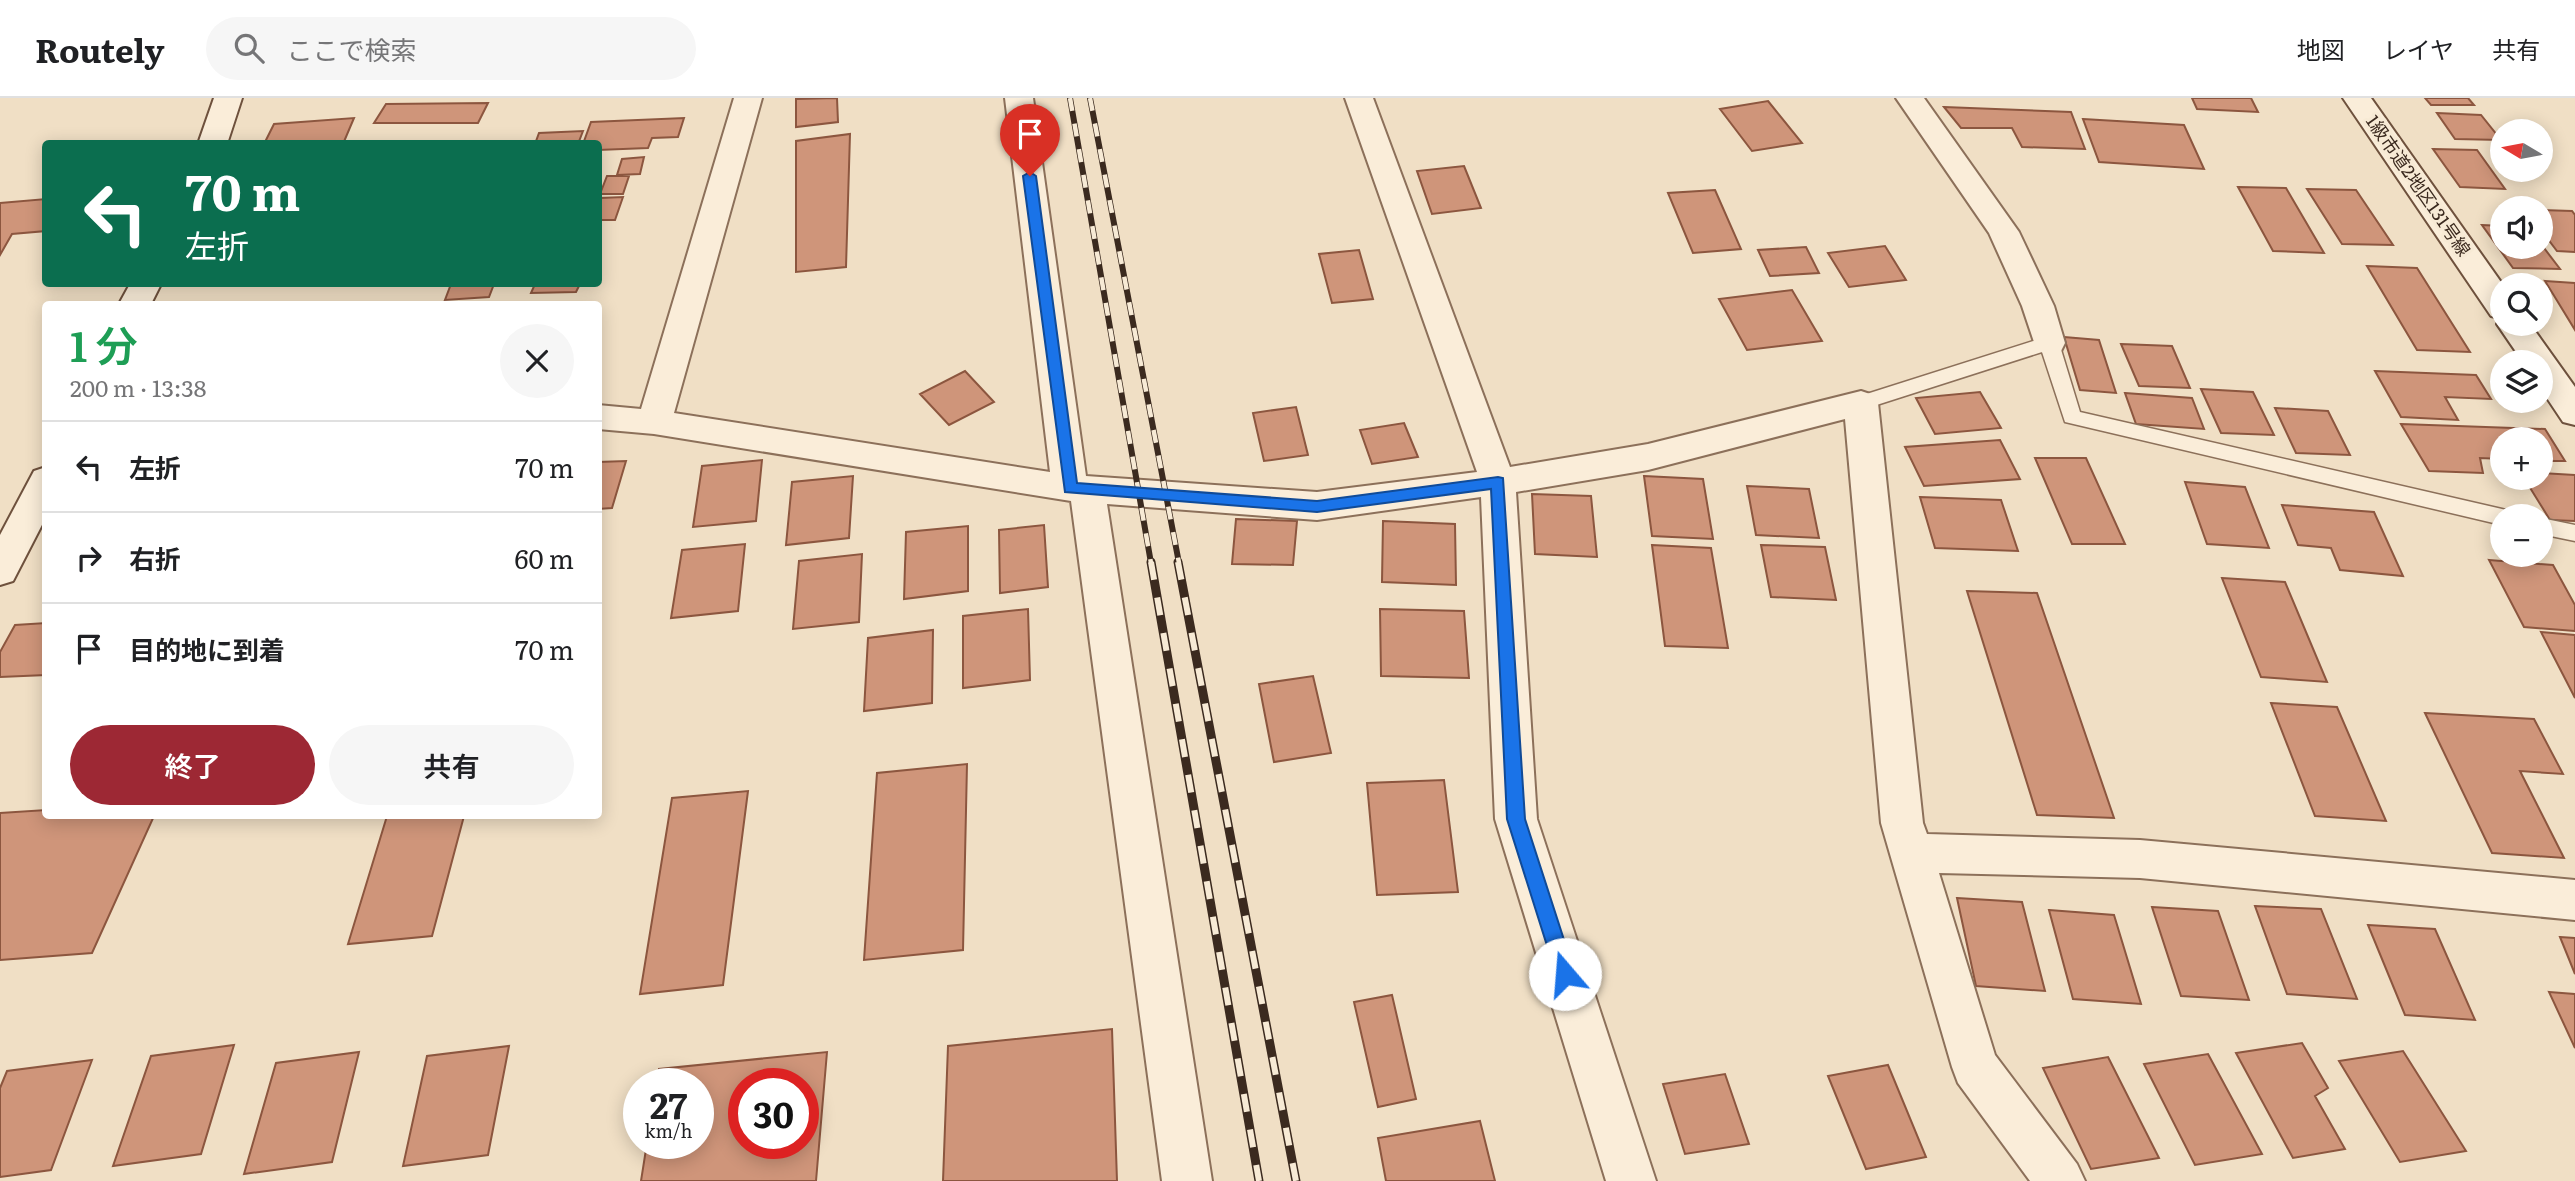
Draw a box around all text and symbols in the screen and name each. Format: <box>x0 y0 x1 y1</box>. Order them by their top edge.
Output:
search box <box>206 17 696 80</box>
text: Routely <box>35 24 164 73</box>
icon: search <box>230 29 268 67</box>
text: ここで検索 <box>286 29 416 68</box>
text: 地図 <box>2297 31 2345 66</box>
text: レイヤ <box>2383 31 2454 66</box>
text: 共有 <box>2492 31 2540 66</box>
pin <box>1000 104 1060 176</box>
street label: 1級市道2地区131号線 <box>2360 109 2478 261</box>
icon: arrive <box>1011 115 1049 153</box>
north arrow <box>2490 119 2553 182</box>
map controls <box>2490 119 2553 567</box>
text: 70 m <box>185 153 300 226</box>
icon: left <box>70 168 161 259</box>
button: sound <box>2490 196 2553 259</box>
text: 左折 <box>185 220 249 268</box>
button: search <box>2490 273 2553 336</box>
text: 1 分 <box>70 313 138 375</box>
button: close <box>500 324 574 398</box>
button: layers <box>2490 350 2553 413</box>
text: 200 m · 13:38 <box>70 370 206 404</box>
button: + <box>2490 427 2553 490</box>
text: 左折 <box>129 447 181 486</box>
text: 70 m <box>515 447 574 486</box>
icon: left <box>70 448 108 486</box>
button: − <box>2490 504 2553 567</box>
text: 右折 <box>129 538 181 577</box>
text: 60 m <box>515 538 574 577</box>
icon: right <box>70 539 108 577</box>
text: 目的地に到着 <box>129 629 285 668</box>
text: 70 m <box>515 629 574 668</box>
icon: arrive <box>70 630 108 668</box>
button: 終了 <box>70 725 315 805</box>
button: 共有 <box>329 725 574 805</box>
position arrow <box>1528 937 1602 1011</box>
speed limit sign: 30 <box>728 1068 819 1159</box>
text: 27 <box>650 1078 687 1130</box>
text: km/h <box>645 1117 692 1144</box>

